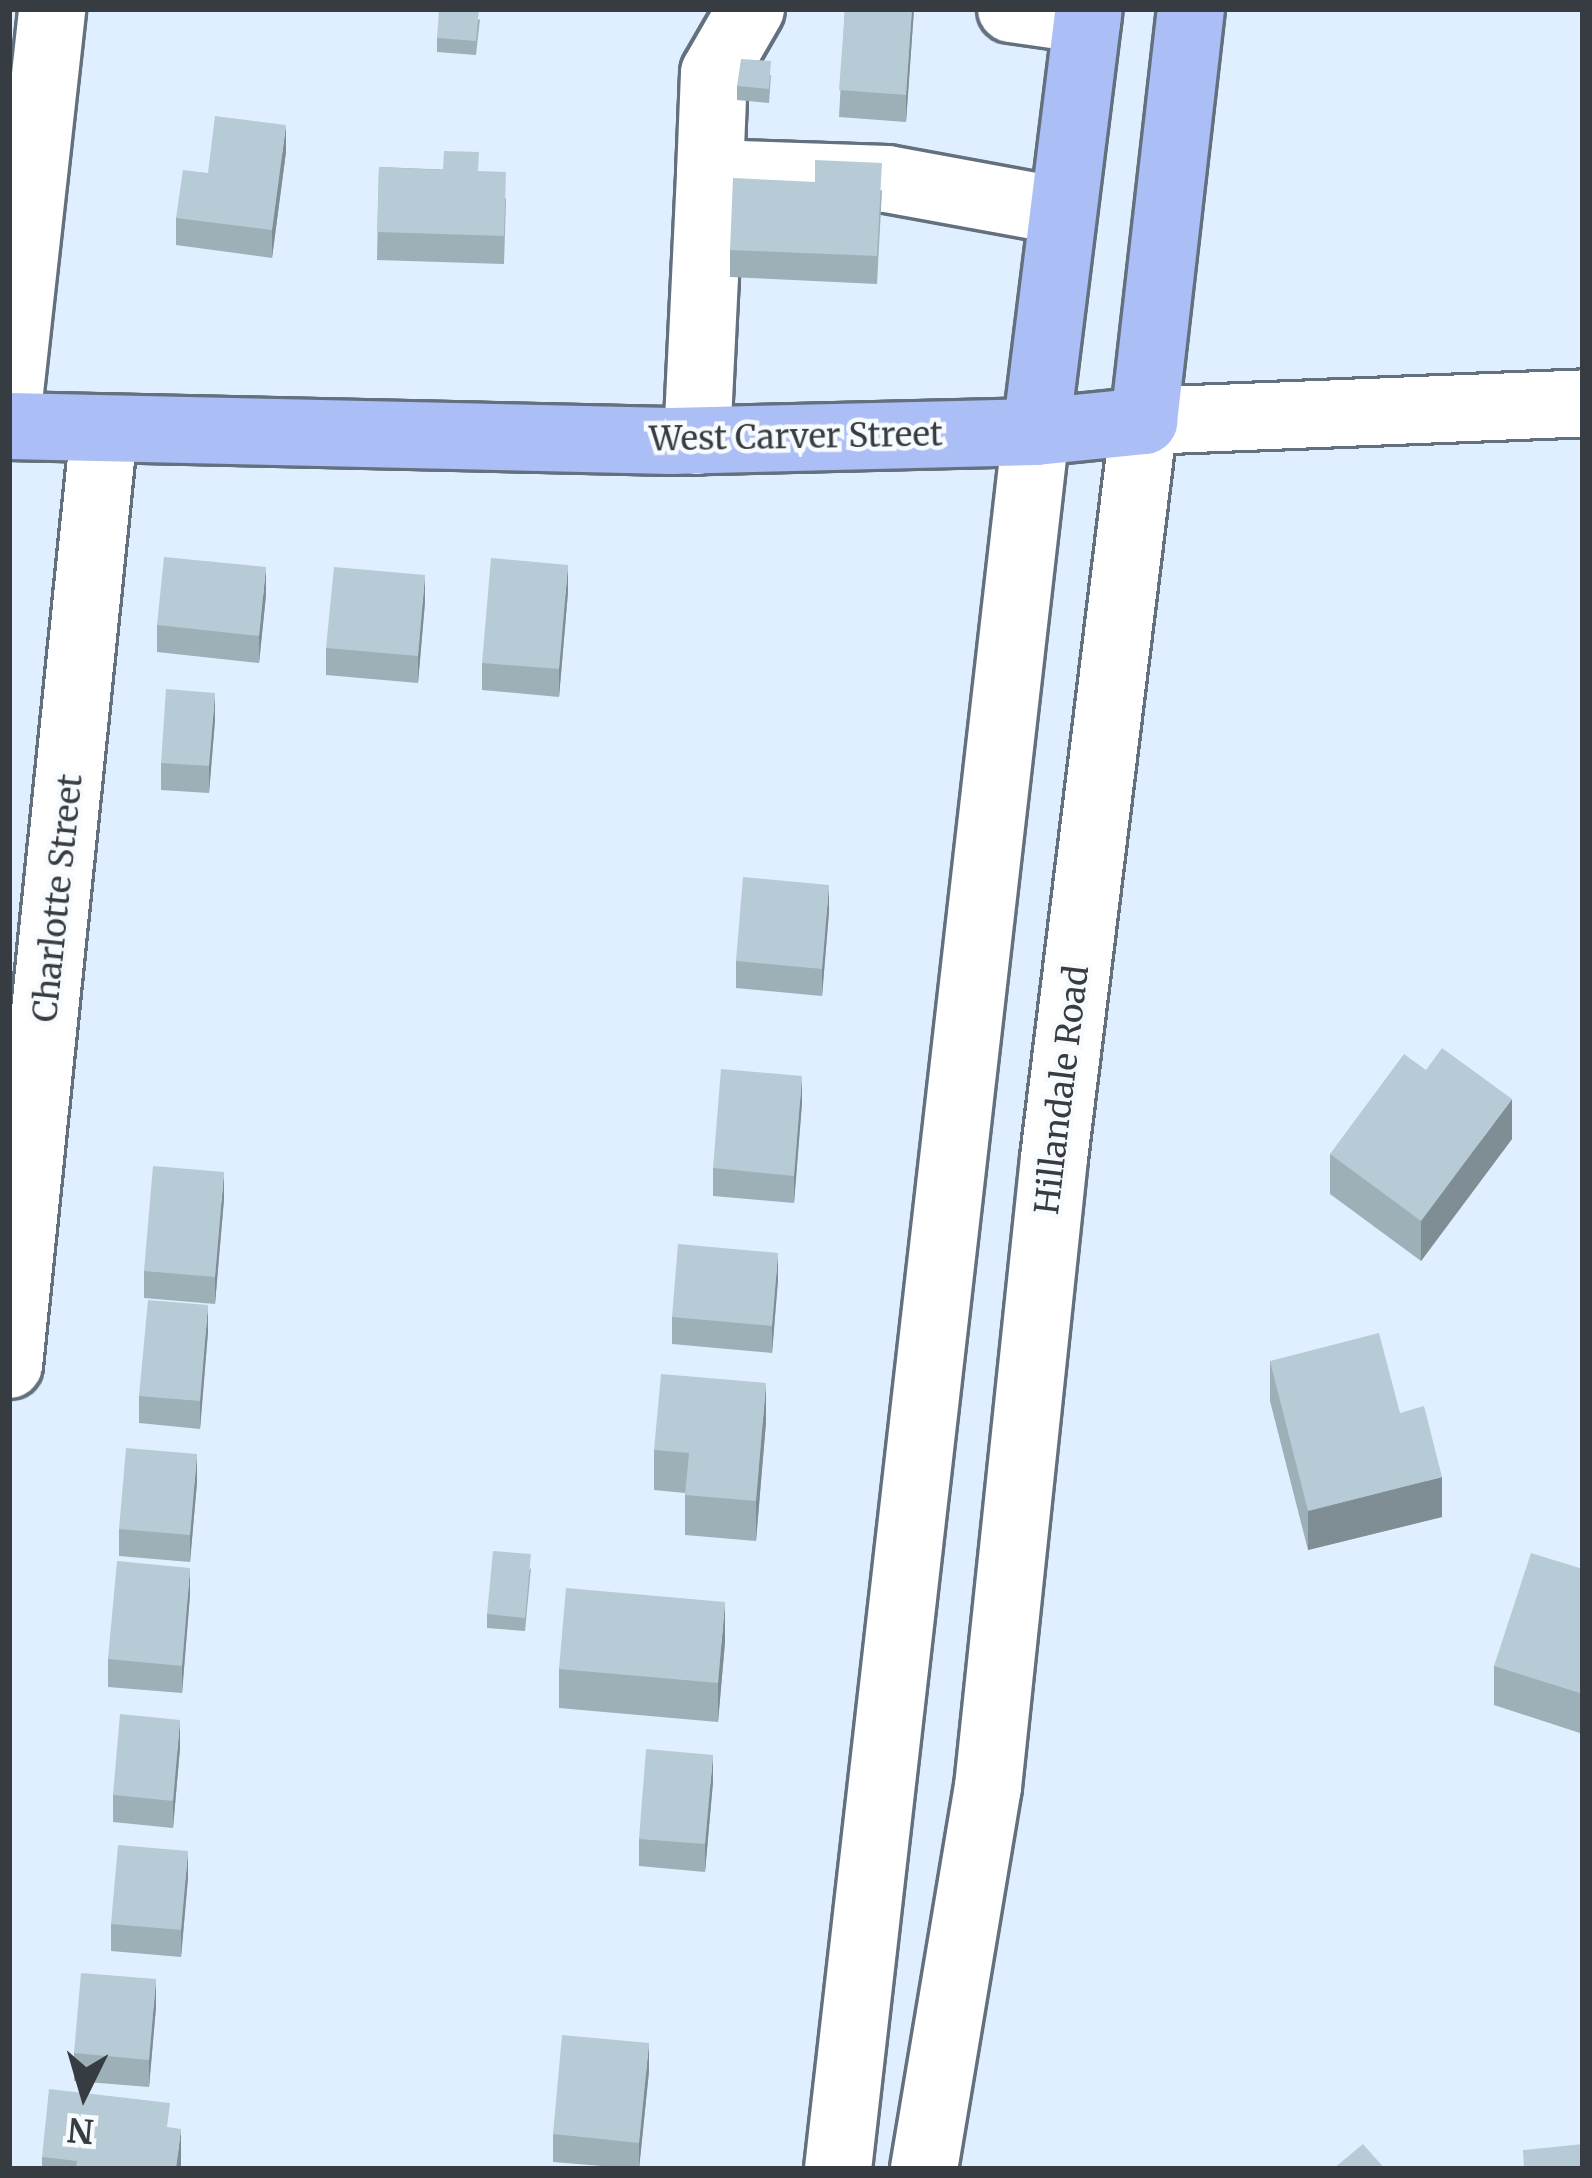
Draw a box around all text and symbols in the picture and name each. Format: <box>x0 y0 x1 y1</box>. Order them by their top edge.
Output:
street label: West Carver Street <box>649 415 943 459</box>
street label: Charlotte Street <box>25 772 91 1024</box>
street label: Hillandale Road <box>1027 963 1097 1217</box>
north arrow <box>24 2034 144 2154</box>
text: N <box>66 2109 96 2152</box>

